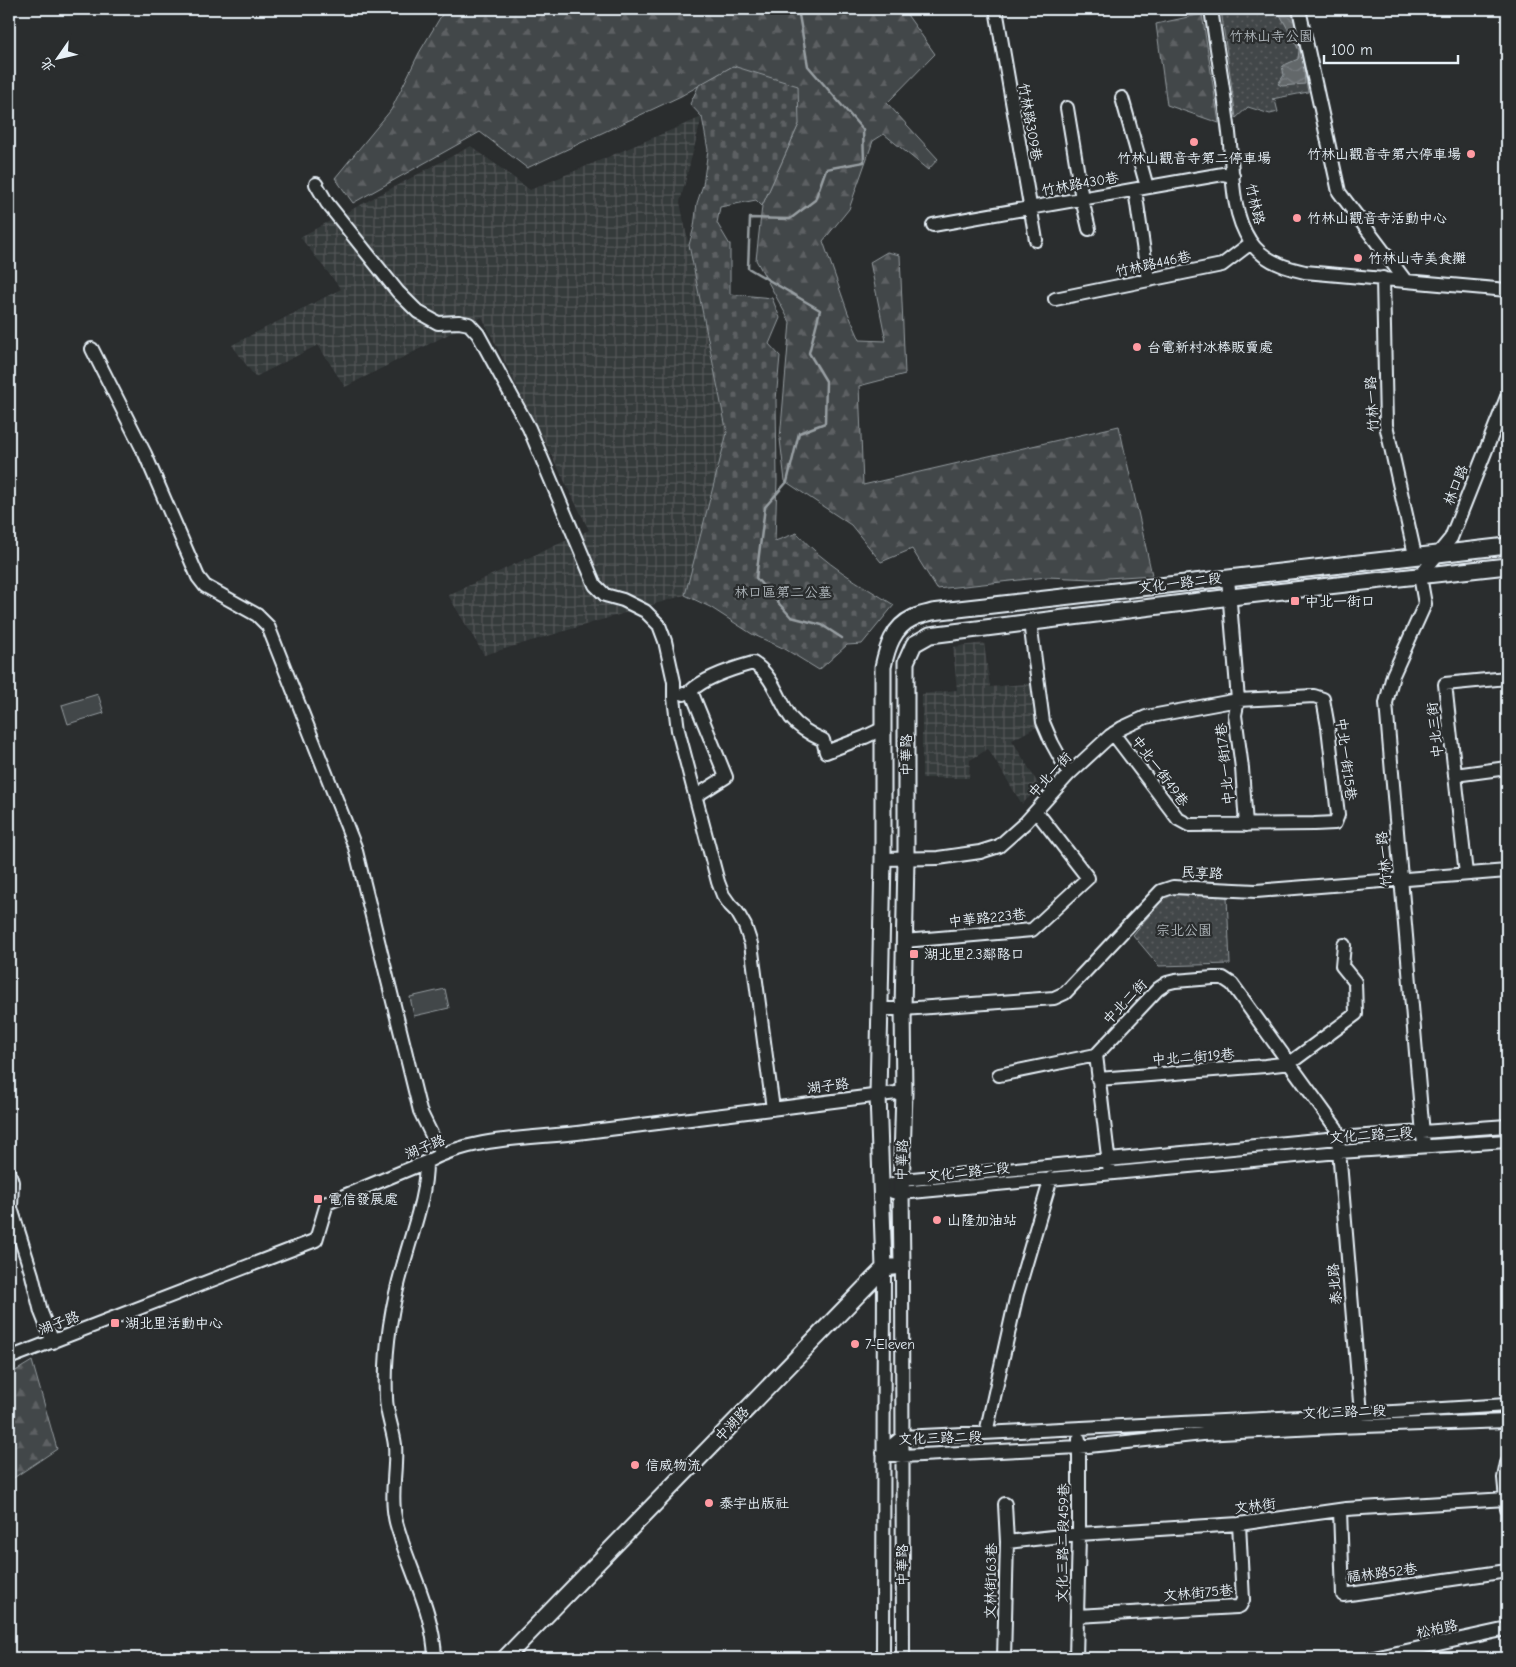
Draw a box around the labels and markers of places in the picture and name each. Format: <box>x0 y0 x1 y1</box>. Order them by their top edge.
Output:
marker: 竹林山觀音寺第二停車場 <box>1188 136 1200 148</box>
place label: 竹林山觀音寺第六停車場 <box>1307 146 1461 163</box>
marker: 竹林山觀音寺第六停車場 <box>1465 148 1477 160</box>
place label: 竹林山觀音寺第二停車場 <box>1117 150 1271 167</box>
place label: 竹林山觀音寺活動中心 <box>1307 210 1447 227</box>
marker: 竹林山觀音寺活動中心 <box>1291 212 1303 224</box>
place label: 竹林山寺美食攤 <box>1368 250 1466 267</box>
marker: 竹林山寺美食攤 <box>1352 252 1364 264</box>
place label: 台電新村冰棒販賣處 <box>1147 339 1273 356</box>
marker: 台電新村冰棒販賣處 <box>1131 341 1143 353</box>
place label: 中北一街口 <box>1305 593 1375 610</box>
marker: 中北一街口 <box>1289 595 1301 607</box>
place label: 湖北里2.3鄰路口 <box>924 946 1025 963</box>
marker: 湖北里2.3鄰路口 <box>908 948 920 960</box>
place label: 電信發展處 <box>328 1191 398 1208</box>
marker: 電信發展處 <box>312 1193 324 1205</box>
place label: 山隆加油站 <box>947 1212 1017 1229</box>
marker: 山隆加油站 <box>931 1214 943 1226</box>
place label: 湖北里活動中心 <box>125 1315 223 1332</box>
marker: 湖北里活動中心 <box>109 1317 121 1329</box>
place label: 7-Eleven <box>865 1336 915 1353</box>
marker: 7-Eleven <box>849 1338 861 1350</box>
place label: 信威物流 <box>645 1457 701 1474</box>
marker: 信威物流 <box>629 1459 641 1471</box>
place label: 泰宇出版社 <box>719 1495 789 1512</box>
marker: 泰宇出版社 <box>703 1497 715 1509</box>

